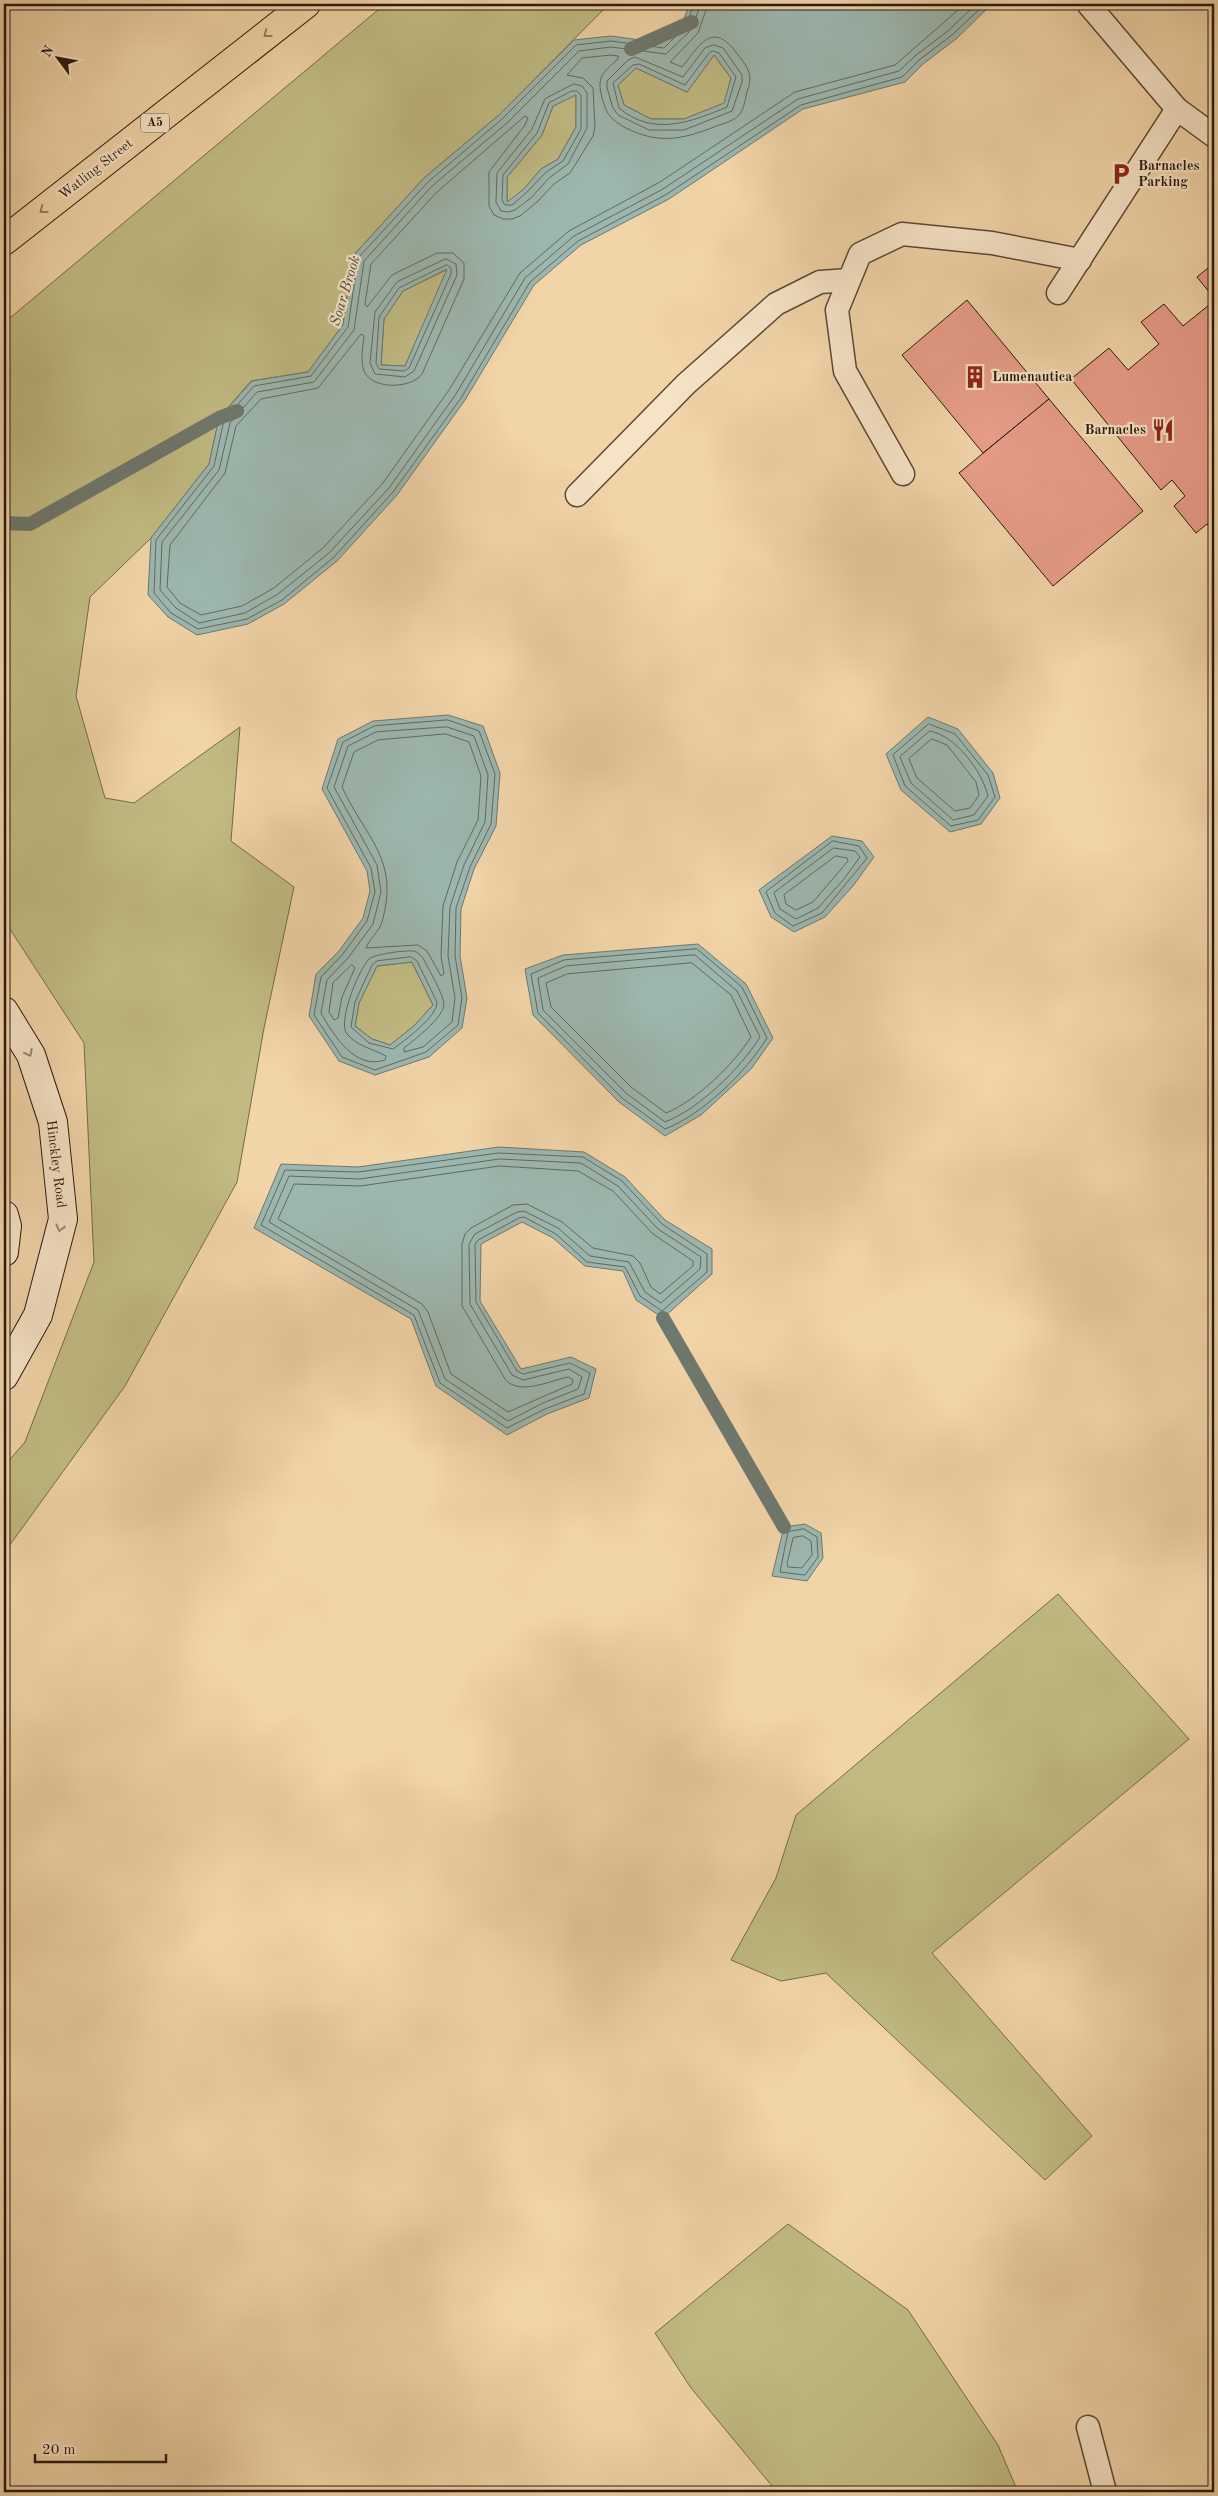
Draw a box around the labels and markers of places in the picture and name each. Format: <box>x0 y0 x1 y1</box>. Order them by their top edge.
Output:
place label: Barnacles Parking <box>1138 159 1200 189</box>
parking icon: Barnacles Parking <box>1108 161 1134 187</box>
building icon: Lumenautica <box>962 364 988 390</box>
place label: Lumenautica <box>992 370 1072 384</box>
restaurant icon: Barnacles <box>1150 417 1176 443</box>
place label: Barnacles <box>1084 423 1146 437</box>

